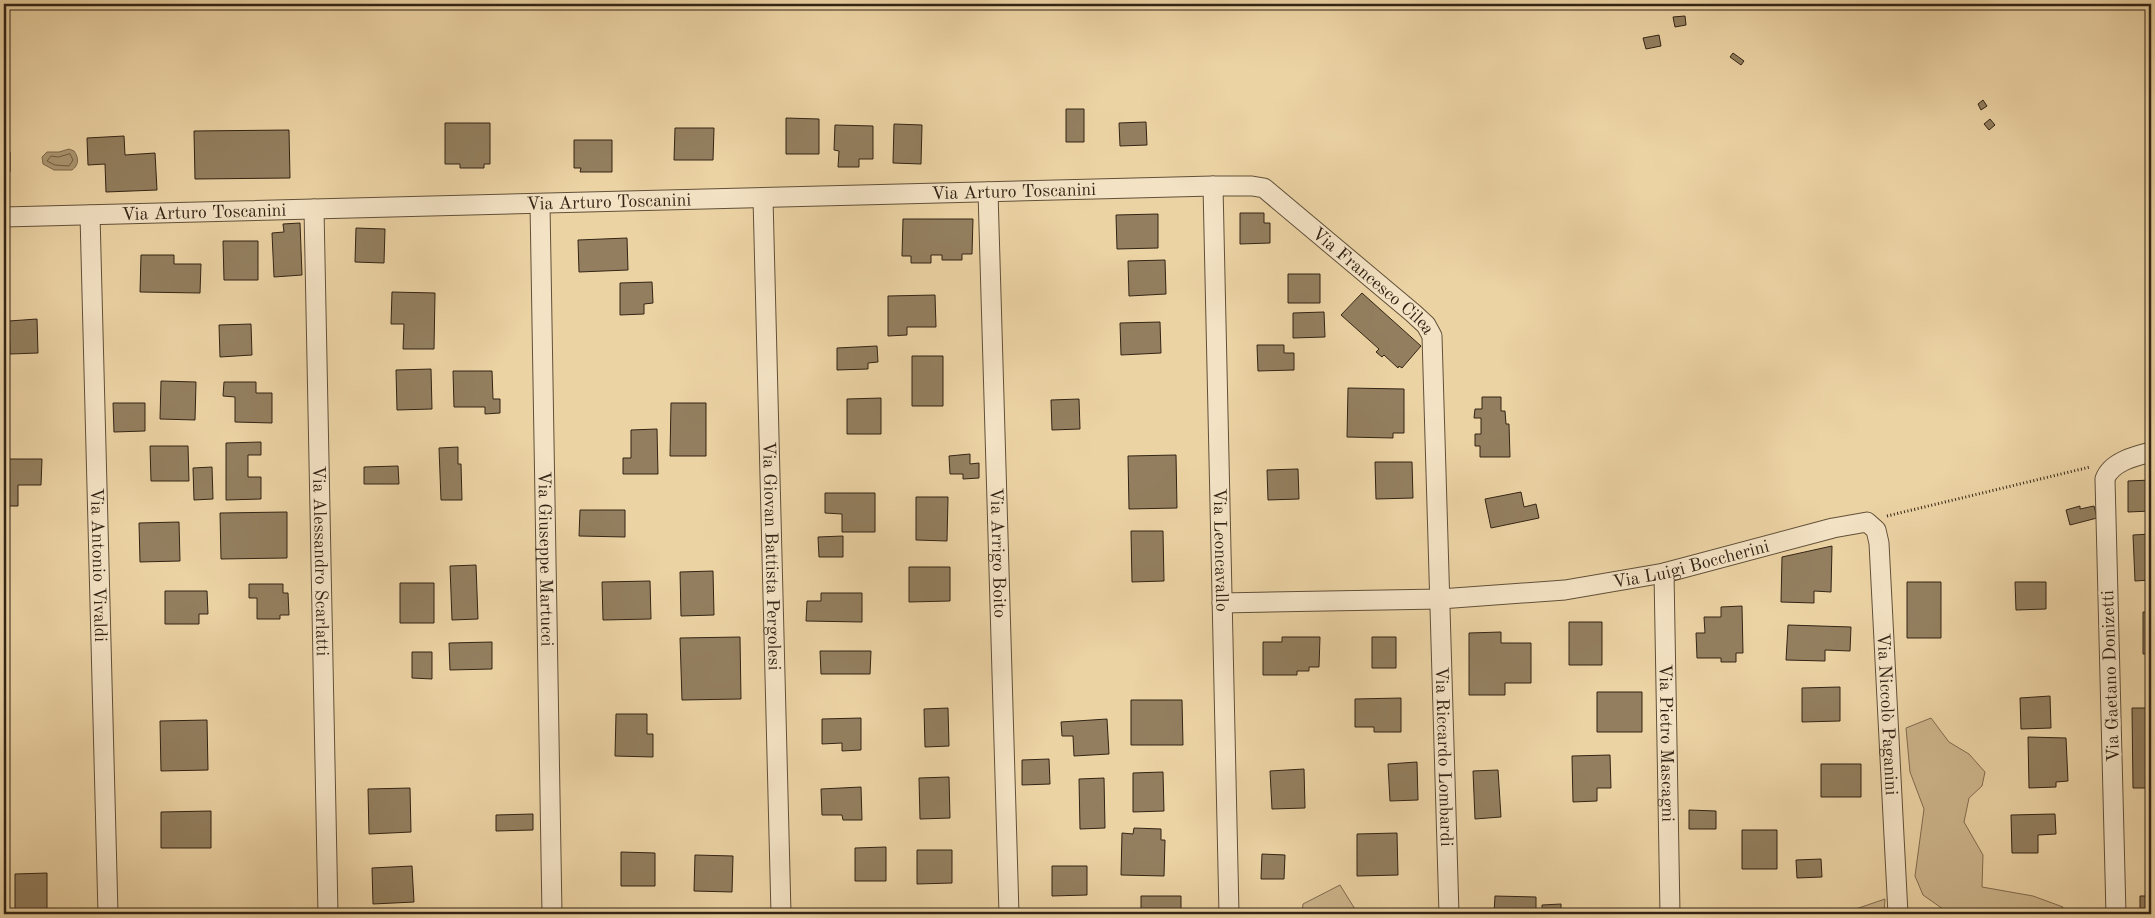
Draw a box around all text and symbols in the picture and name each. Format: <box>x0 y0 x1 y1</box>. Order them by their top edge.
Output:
street label: Via Arturo Toscanini <box>931 181 1096 203</box>
street label: Via Arturo Toscanini <box>526 191 692 214</box>
street label: Via Arturo Toscanini <box>121 202 287 224</box>
street label: Via Francesco Cilea <box>1308 224 1437 338</box>
street label: Via Giovan Battista Pergolesi <box>759 441 783 671</box>
street label: Via Alessandro Scarlatti <box>309 466 331 656</box>
street label: Via Giuseppe Martucci <box>535 471 555 647</box>
street label: Via Arrigo Boito <box>987 487 1008 618</box>
street label: Via Antonio Vivaldi <box>87 488 109 642</box>
street label: Via Leoncavallo <box>1210 488 1230 612</box>
street label: Via Luigi Boccherini <box>1611 537 1771 592</box>
street label: Via Gaetano Donizetti <box>2099 590 2123 762</box>
street label: Via Niccolò Paganini <box>1874 633 1900 796</box>
street label: Via Pietro Mascagni <box>1656 664 1676 822</box>
street label: Via Riccardo Lombardi <box>1432 666 1455 847</box>

